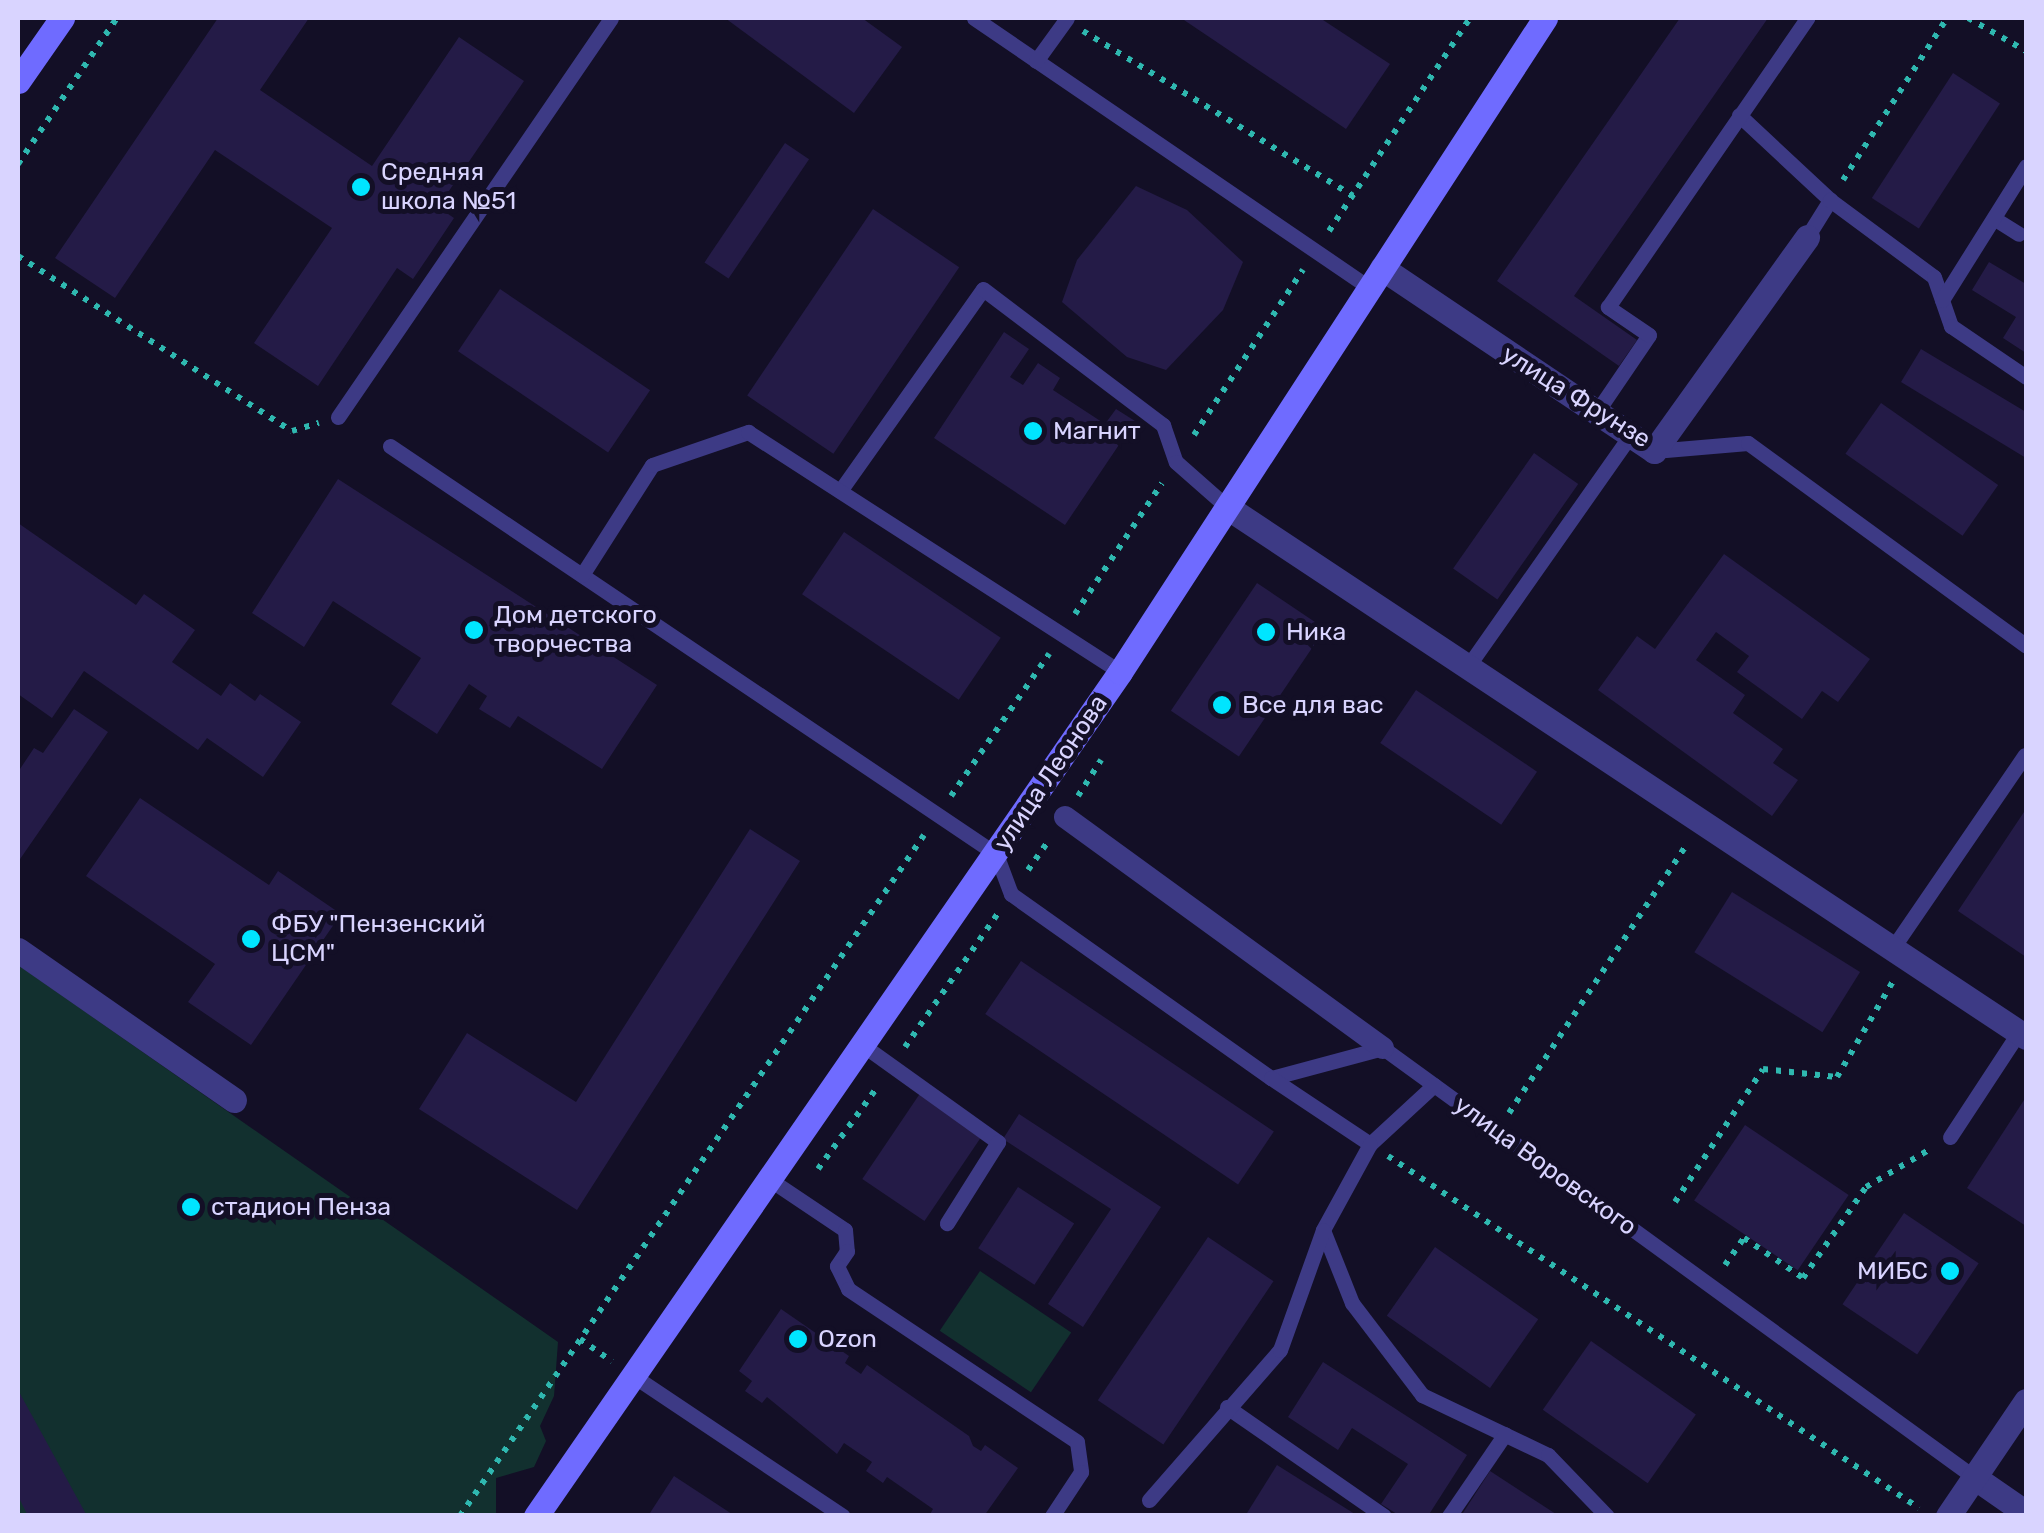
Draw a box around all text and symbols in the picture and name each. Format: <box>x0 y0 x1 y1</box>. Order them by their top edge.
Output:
place label: Средняя школа №51 <box>381 158 516 217</box>
marker: Средняя школа №51 <box>350 176 372 198</box>
street label: улица Фрунзе <box>1496 339 1656 455</box>
place label: Магнит <box>1053 416 1141 446</box>
marker: Магнит <box>1022 420 1044 442</box>
place label: Дом детского творчества <box>494 601 657 660</box>
place label: Ника <box>1286 617 1346 647</box>
marker: Дом детского творчества <box>463 619 485 641</box>
marker: Ника <box>1255 621 1277 643</box>
street label: улица Леонова <box>988 689 1114 857</box>
place label: Все для вас <box>1242 690 1383 720</box>
marker: Все для вас <box>1211 694 1233 716</box>
place label: ФБУ "Пензенский ЦСМ" <box>271 910 485 969</box>
marker: ФБУ "Пензенский ЦСМ" <box>240 928 262 950</box>
street label: улица Воровского <box>1448 1090 1642 1242</box>
place label: стадион Пенза <box>211 1192 391 1222</box>
marker: стадион Пенза <box>180 1196 202 1218</box>
place label: МИБС <box>1857 1256 1928 1286</box>
marker: МИБС <box>1937 1258 1963 1284</box>
place label: Ozon <box>818 1324 877 1354</box>
marker: Ozon <box>787 1328 809 1350</box>

